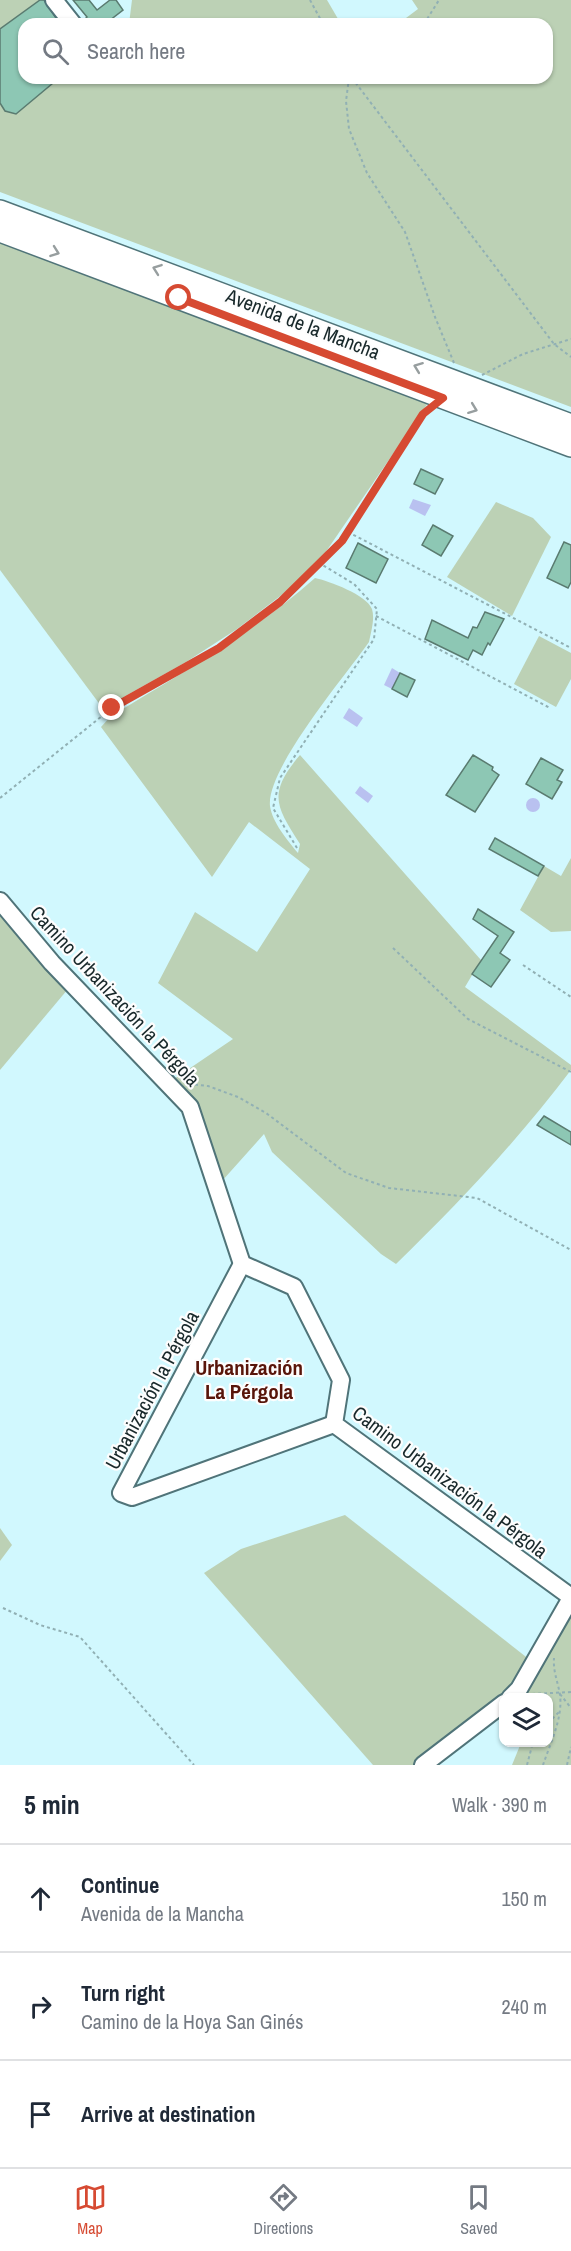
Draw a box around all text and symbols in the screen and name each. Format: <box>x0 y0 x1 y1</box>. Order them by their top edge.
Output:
search box <box>18 18 553 84</box>
icon: search <box>39 35 72 68</box>
text: Search here <box>87 36 185 66</box>
one-way arrow <box>49 244 60 257</box>
one-way arrow <box>152 264 163 276</box>
street label: Avenida de la Mancha <box>221 281 384 365</box>
route start <box>165 284 191 310</box>
one-way arrow <box>413 362 424 375</box>
one-way arrow <box>467 402 478 414</box>
route end <box>98 694 124 720</box>
street label: Camino Urbanización la Pérgola <box>24 899 206 1092</box>
street label: Urbanización la Pérgola <box>98 1306 205 1474</box>
district label: Urbanización La Pérgola <box>195 1353 303 1406</box>
street label: Camino Urbanización la Pérgola <box>347 1399 553 1564</box>
map controls <box>499 1693 553 1747</box>
button: layers <box>499 1693 553 1747</box>
text: 5 min <box>24 1787 80 1822</box>
text: Walk · 390 m <box>452 1791 547 1818</box>
text: Continue <box>81 1870 159 1900</box>
icon: ahead <box>24 1882 57 1915</box>
text: 150 m <box>501 1885 547 1912</box>
text: Avenida de la Mancha <box>81 1900 244 1927</box>
text: Turn right <box>81 1978 165 2008</box>
icon: right <box>24 1990 57 2023</box>
text: 240 m <box>501 1993 547 2020</box>
text: Camino de la Hoya San Ginés <box>81 2008 303 2035</box>
icon: arrive <box>24 2098 57 2131</box>
text: Arrive at destination <box>81 2099 255 2129</box>
tab: Map <box>74 2181 107 2239</box>
tab: Directions <box>254 2181 313 2239</box>
tab: Saved <box>460 2181 498 2239</box>

